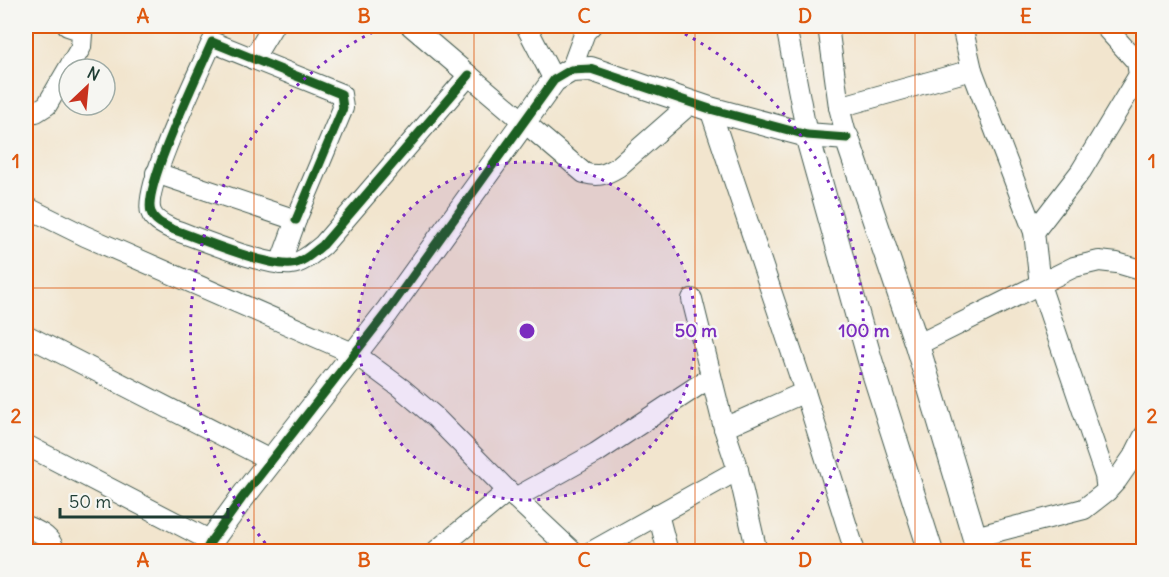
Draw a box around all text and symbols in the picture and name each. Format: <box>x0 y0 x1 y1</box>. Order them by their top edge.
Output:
text: A <box>137 3 150 28</box>
text: B <box>357 3 371 28</box>
text: C <box>577 3 591 28</box>
text: D <box>798 3 812 28</box>
text: E <box>1020 3 1032 28</box>
north arrow <box>57 57 117 117</box>
text: N <box>84 62 103 85</box>
text: 1 <box>12 148 20 173</box>
text: 1 <box>1148 148 1156 173</box>
text: 50 m <box>675 319 717 342</box>
text: 100 m <box>839 319 890 342</box>
centre of rings <box>517 321 537 341</box>
text: 2 <box>11 403 22 428</box>
text: 2 <box>1147 403 1158 428</box>
scale bar <box>60 481 228 519</box>
text: 50 m <box>69 490 111 513</box>
text: A <box>137 547 150 572</box>
text: B <box>357 547 371 572</box>
text: C <box>577 547 591 572</box>
text: D <box>798 547 812 572</box>
text: E <box>1020 547 1032 572</box>

